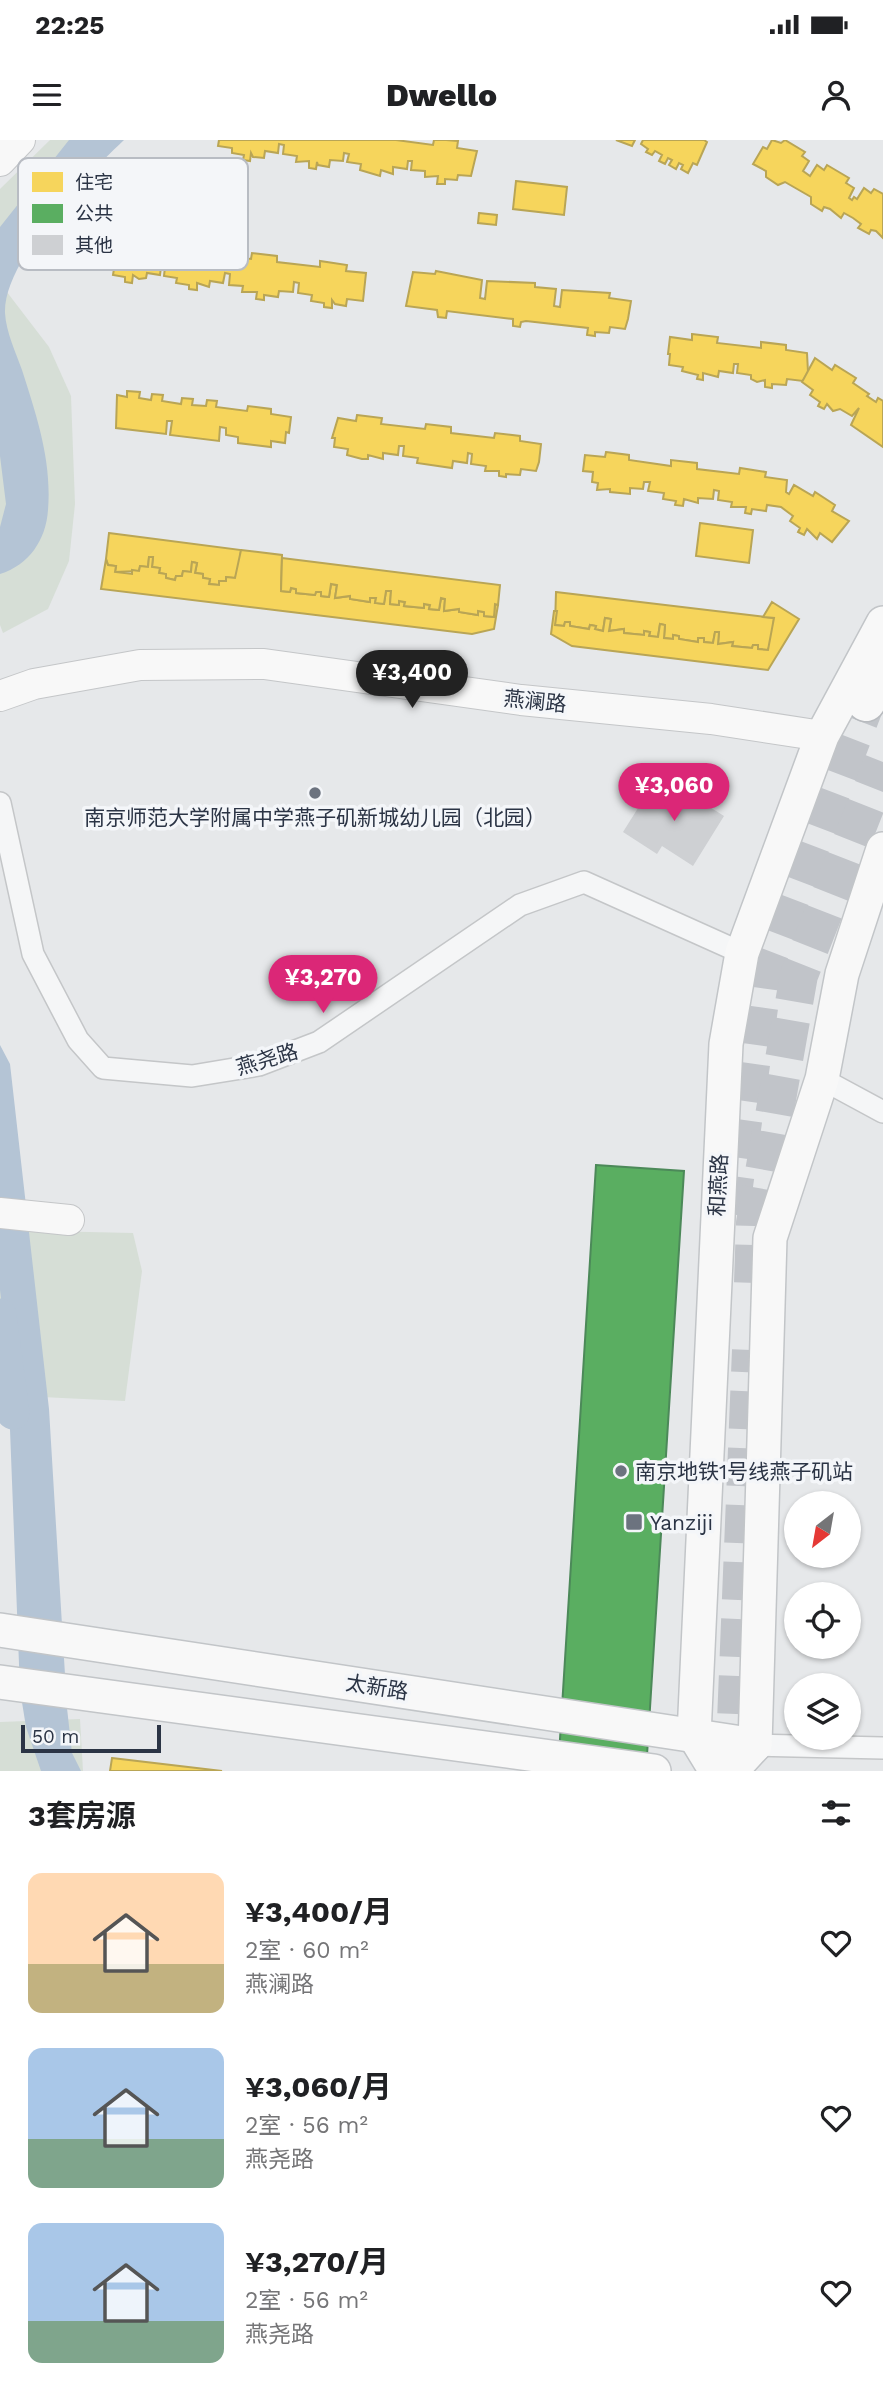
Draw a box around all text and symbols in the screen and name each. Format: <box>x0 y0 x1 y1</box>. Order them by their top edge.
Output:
text: 22:25 <box>35 10 105 40</box>
icon: menu <box>28 76 66 114</box>
text: Dwello <box>386 76 497 114</box>
icon: person <box>817 76 855 114</box>
legend <box>18 158 248 270</box>
text: 住宅 <box>75 171 113 194</box>
text: 公共 <box>75 202 113 225</box>
text: 其他 <box>75 234 113 257</box>
pin: ¥3,400 <box>355 650 469 710</box>
text: ¥3,400 <box>372 659 452 686</box>
street label: 燕澜路 <box>502 685 568 717</box>
pin: ¥3,060 <box>617 764 731 823</box>
text: ¥3,060 <box>634 772 714 799</box>
marker: 南京师范大学附属中学燕子矶新城幼儿园（北园） <box>307 785 323 801</box>
place label: 南京师范大学附属中学燕子矶新城幼儿园（北园） <box>84 805 546 830</box>
pin: ¥3,270 <box>266 956 380 1015</box>
text: ¥3,270 <box>284 964 362 991</box>
street label: 燕尧路 <box>233 1038 301 1080</box>
street label: 和燕路 <box>704 1153 732 1217</box>
place label: 南京地铁1号线燕子矶站 <box>635 1459 853 1484</box>
marker: 南京地铁1号线燕子矶站 <box>613 1463 629 1479</box>
north arrow <box>784 1491 861 1568</box>
map controls <box>784 1491 861 1750</box>
place label: Yanziji <box>650 1510 713 1535</box>
marker: Yanziji <box>624 1512 644 1532</box>
button: locate <box>784 1582 861 1659</box>
street label: 太新路 <box>344 1670 410 1704</box>
button: layers <box>784 1673 861 1750</box>
scale bar <box>21 1722 161 1754</box>
text: 50 m <box>32 1725 79 1748</box>
icon: filters <box>817 1794 855 1832</box>
text: 3套房源 <box>28 1798 136 1833</box>
text: ¥3,400/月 <box>245 1894 393 1929</box>
icon: home <box>84 1901 168 1985</box>
icon: heart <box>817 1924 855 1962</box>
text: 2室 · 60 m² <box>245 1937 369 1964</box>
text: 燕澜路 <box>245 1971 314 1998</box>
text: ¥3,060/月 <box>245 2069 392 2104</box>
icon: home <box>84 2076 168 2160</box>
icon: heart <box>817 2099 855 2137</box>
text: 2室 · 56 m² <box>245 2112 368 2139</box>
text: 燕尧路 <box>245 2146 314 2173</box>
text: ¥3,270/月 <box>245 2244 389 2279</box>
icon: home <box>84 2251 168 2335</box>
icon: heart <box>817 2274 855 2312</box>
text: 2室 · 56 m² <box>245 2287 368 2314</box>
text: 燕尧路 <box>245 2321 314 2348</box>

